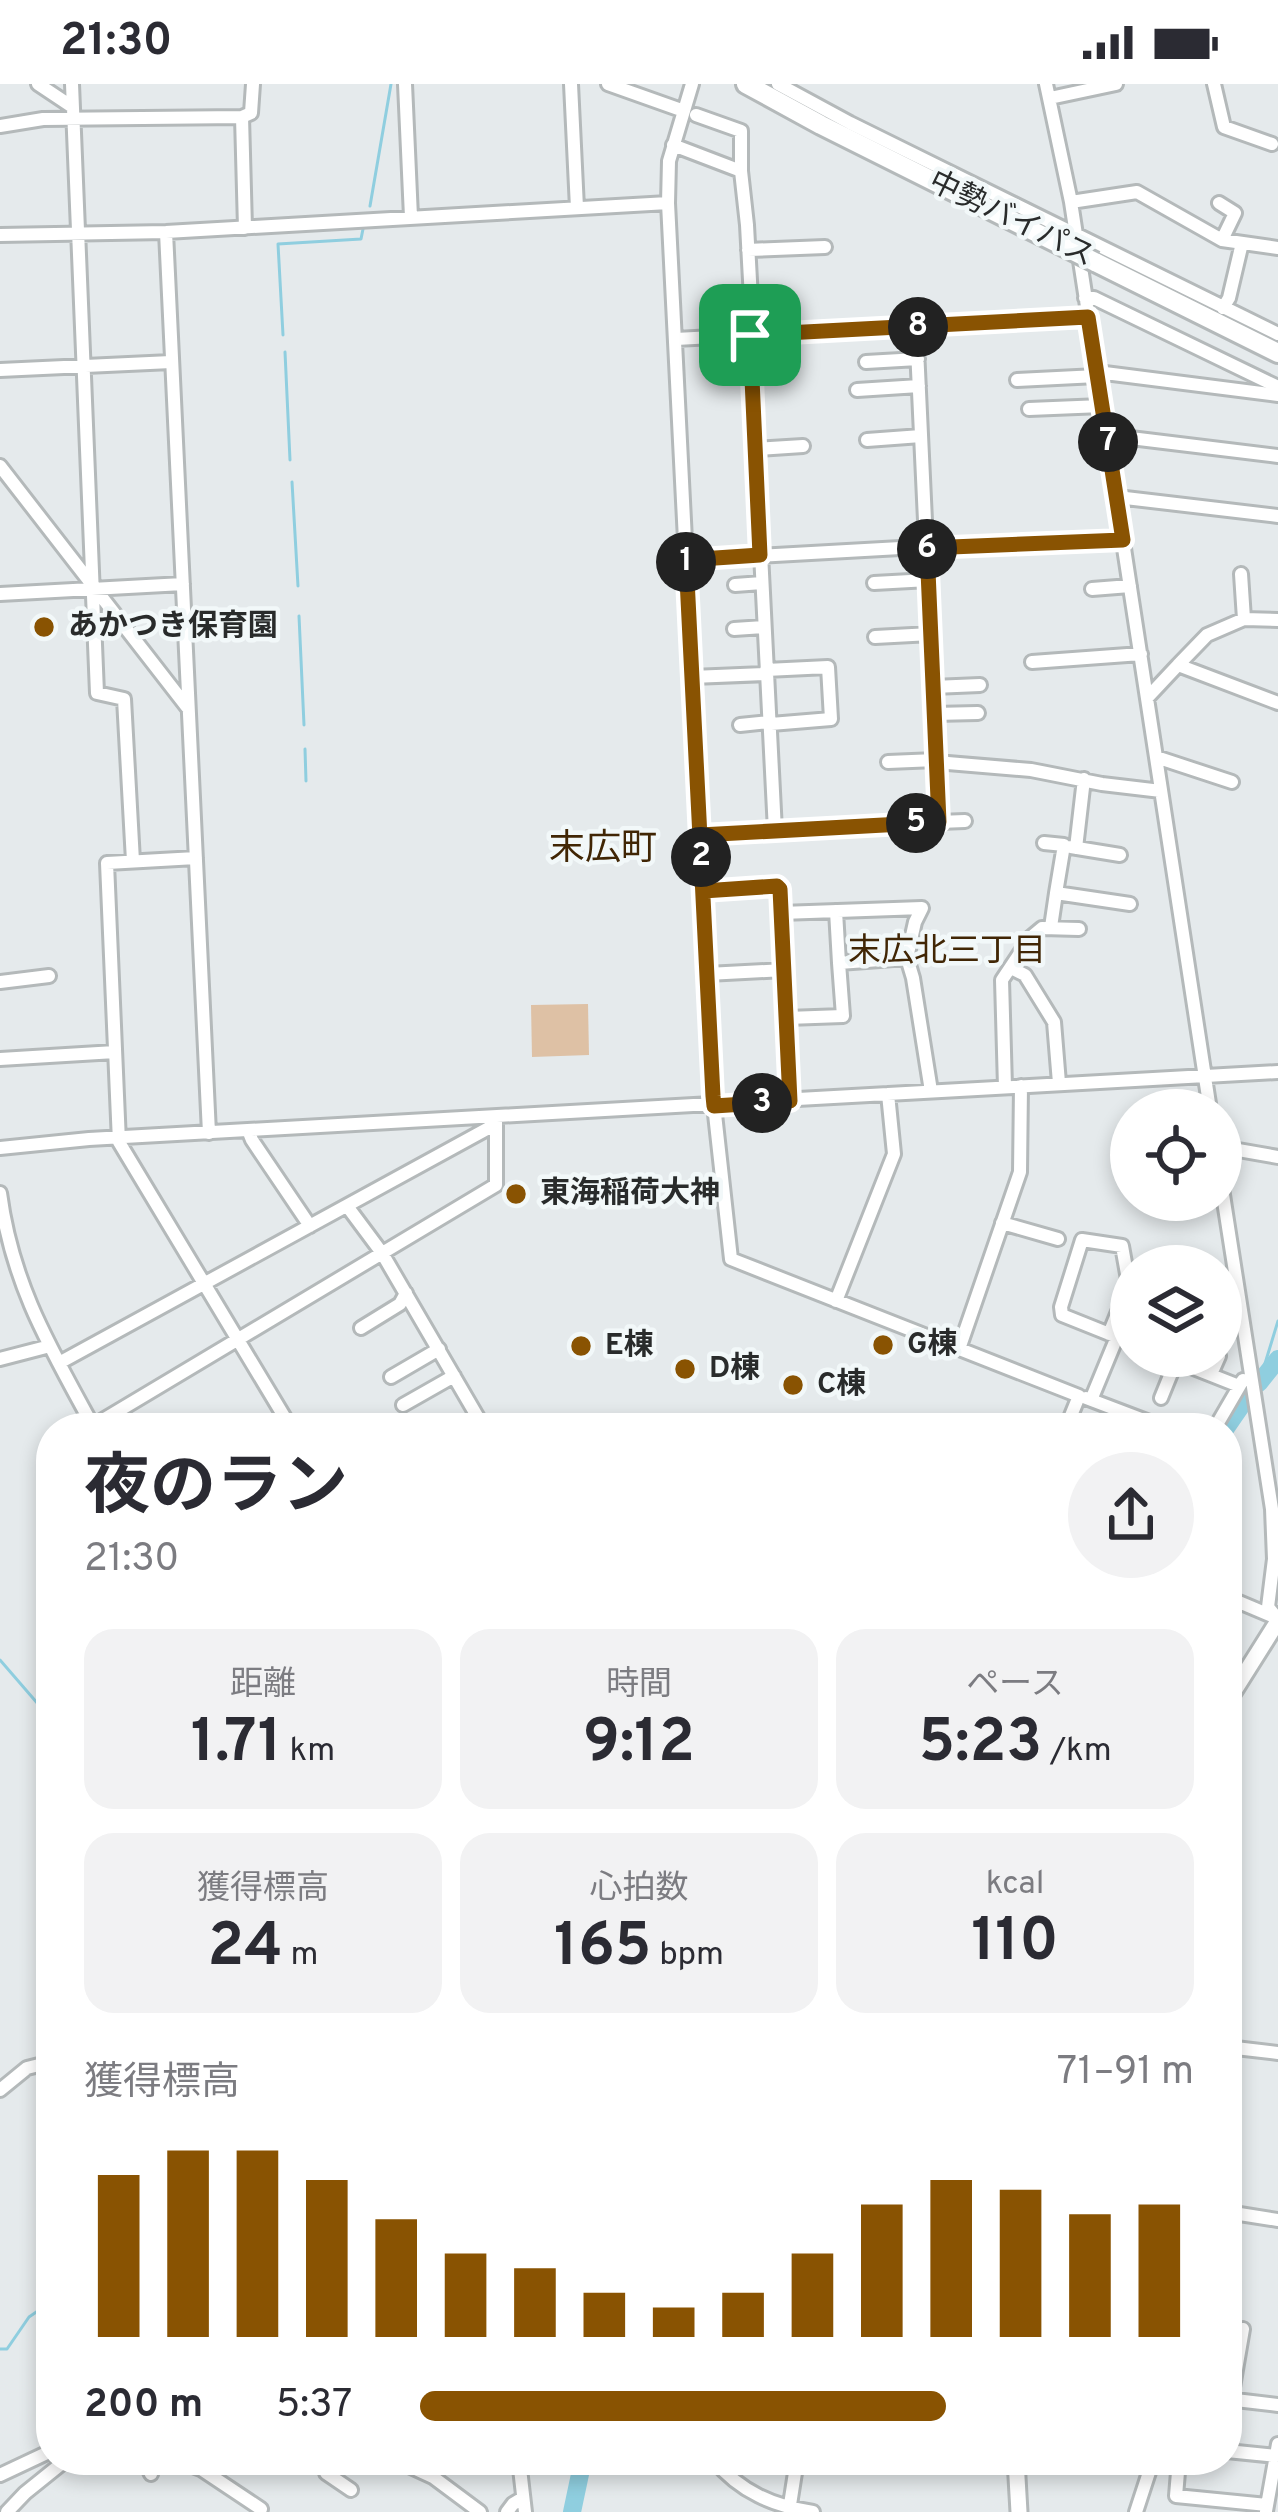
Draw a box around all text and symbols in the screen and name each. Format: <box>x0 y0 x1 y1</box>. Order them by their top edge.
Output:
text: 21:30 <box>60 14 172 71</box>
street label: 中勢バイパス <box>922 164 1100 276</box>
pin <box>699 284 801 386</box>
pin: 8 <box>888 297 948 357</box>
icon: arrive <box>717 302 783 368</box>
text: 8 <box>908 306 928 348</box>
pin: 7 <box>1078 412 1138 472</box>
text: 7 <box>1099 421 1117 463</box>
pin: 6 <box>897 519 957 579</box>
text: 6 <box>917 528 937 570</box>
pin: 1 <box>656 532 716 592</box>
text: 1 <box>679 541 693 583</box>
place label: あかつき保育園 <box>68 609 278 646</box>
marker: あかつき保育園 <box>31 614 57 640</box>
pin: 5 <box>886 793 946 853</box>
text: 5 <box>906 802 926 844</box>
district label: 末広町 <box>549 827 657 873</box>
pin: 2 <box>671 827 731 887</box>
text: 2 <box>691 836 711 878</box>
district label: 末広北三丁目 <box>848 932 1046 974</box>
pin: 3 <box>732 1073 792 1133</box>
text: 3 <box>752 1082 772 1124</box>
map controls <box>1110 1089 1242 1377</box>
button: locate <box>1110 1089 1242 1221</box>
place label: 東海稲荷大神 <box>540 1176 720 1213</box>
marker: 東海稲荷大神 <box>503 1181 529 1207</box>
button: layers <box>1110 1245 1242 1377</box>
place label: G棟 <box>907 1327 957 1364</box>
place label: E棟 <box>605 1328 654 1365</box>
marker: G棟 <box>870 1332 896 1358</box>
marker: E棟 <box>568 1333 594 1359</box>
place label: D棟 <box>709 1351 760 1388</box>
marker: D棟 <box>672 1356 698 1382</box>
place label: C棟 <box>817 1367 866 1404</box>
marker: C棟 <box>780 1372 806 1398</box>
text: 夜のラン <box>84 1449 348 1532</box>
button: share <box>1068 1452 1194 1578</box>
text: 21:30 <box>84 1536 179 1585</box>
text: 距離 <box>230 1665 296 1707</box>
text: 時間 <box>606 1665 672 1707</box>
text: ペース <box>966 1665 1064 1707</box>
text: 1.71 <box>191 1707 282 1783</box>
text: 9:12 <box>583 1707 695 1783</box>
text: 5:23 <box>918 1707 1042 1783</box>
text: km <box>282 1731 335 1773</box>
text: /km <box>1042 1731 1112 1773</box>
text: kcal <box>986 1864 1044 1906</box>
text: 獲得標高 <box>197 1869 329 1911</box>
text: 心拍数 <box>590 1869 689 1911</box>
text: 110 <box>971 1906 1059 1982</box>
text: 24 <box>208 1911 283 1987</box>
text: 165 <box>554 1911 651 1987</box>
text: m <box>283 1935 319 1977</box>
text: bpm <box>651 1935 724 1977</box>
text: 71–91 m <box>1057 2049 1194 2098</box>
text: 獲得標高 <box>84 2060 240 2109</box>
text: 200 m <box>84 2382 203 2431</box>
text: 5:37 <box>276 2382 352 2431</box>

